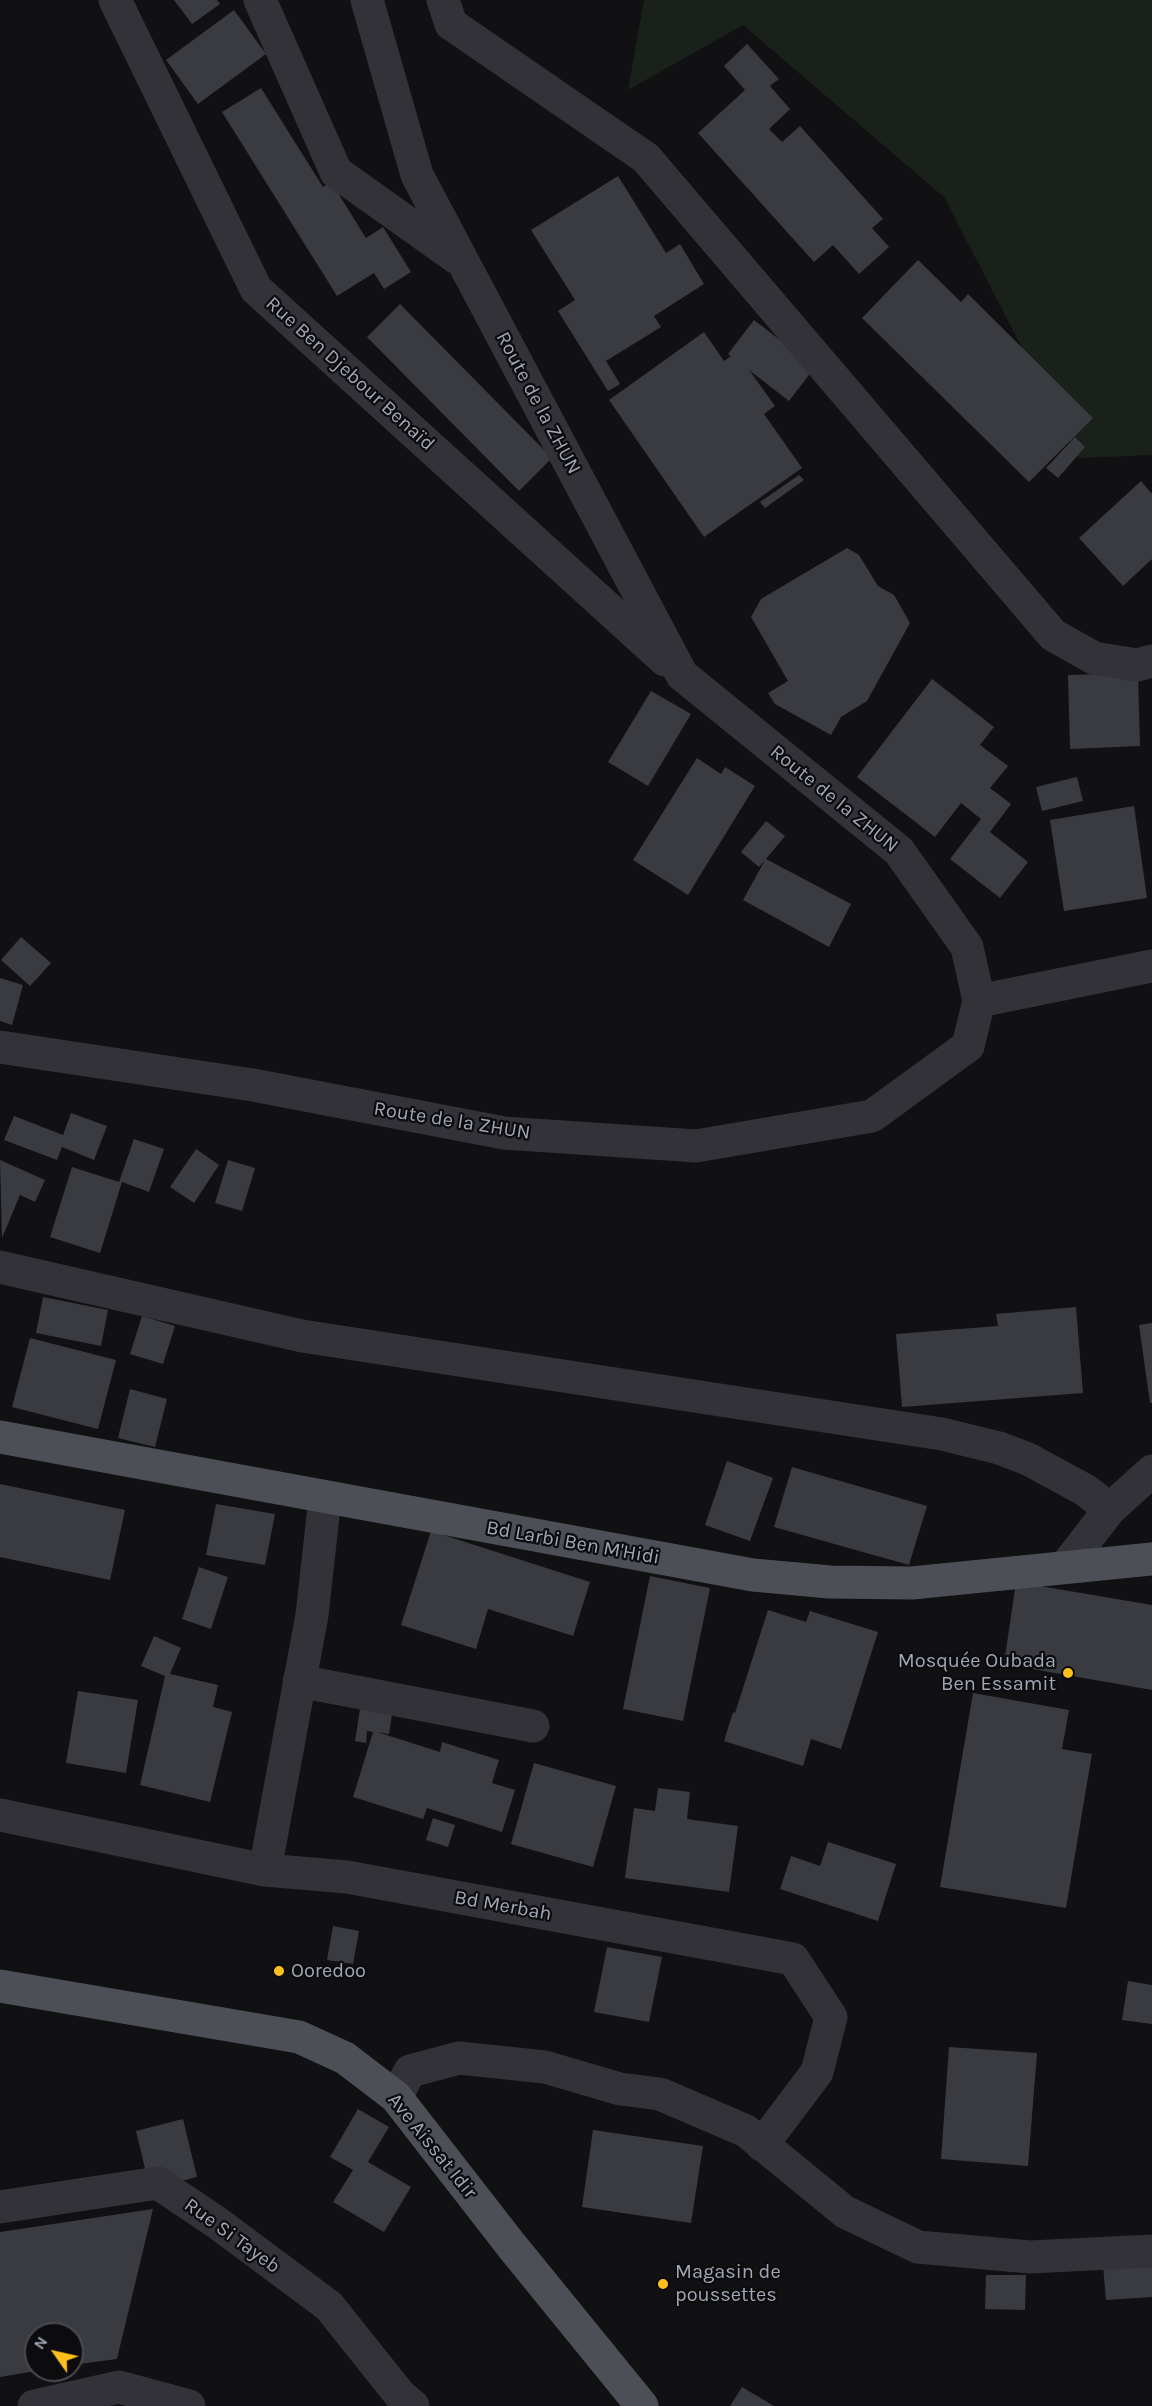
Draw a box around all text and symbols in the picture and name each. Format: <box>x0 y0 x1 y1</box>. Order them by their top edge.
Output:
street label: Rue Ben Djebour Benaïd <box>261 292 439 456</box>
street label: Route de la ZHUN <box>490 328 586 478</box>
street label: Route de la ZHUN <box>765 740 903 858</box>
street label: Route de la ZHUN <box>372 1097 532 1145</box>
street label: Bd Larbi Ben M'Hidi <box>485 1516 661 1570</box>
place label: Mosquée Oubada Ben Essamit <box>898 1649 1056 1696</box>
marker: Mosquée Oubada Ben Essamit <box>1061 1666 1075 1680</box>
street label: Bd Merbah <box>452 1886 554 1926</box>
place label: Ooredoo <box>291 1959 366 1983</box>
marker: Ooredoo <box>272 1964 286 1978</box>
street label: Ave Aissat Idir <box>382 2089 482 2203</box>
street label: Rue Si Tayeb <box>179 2193 285 2279</box>
place label: Magasin de poussettes <box>675 2260 781 2307</box>
marker: Magasin de poussettes <box>656 2277 670 2291</box>
north arrow <box>24 2322 84 2382</box>
text: N <box>29 2333 51 2353</box>

